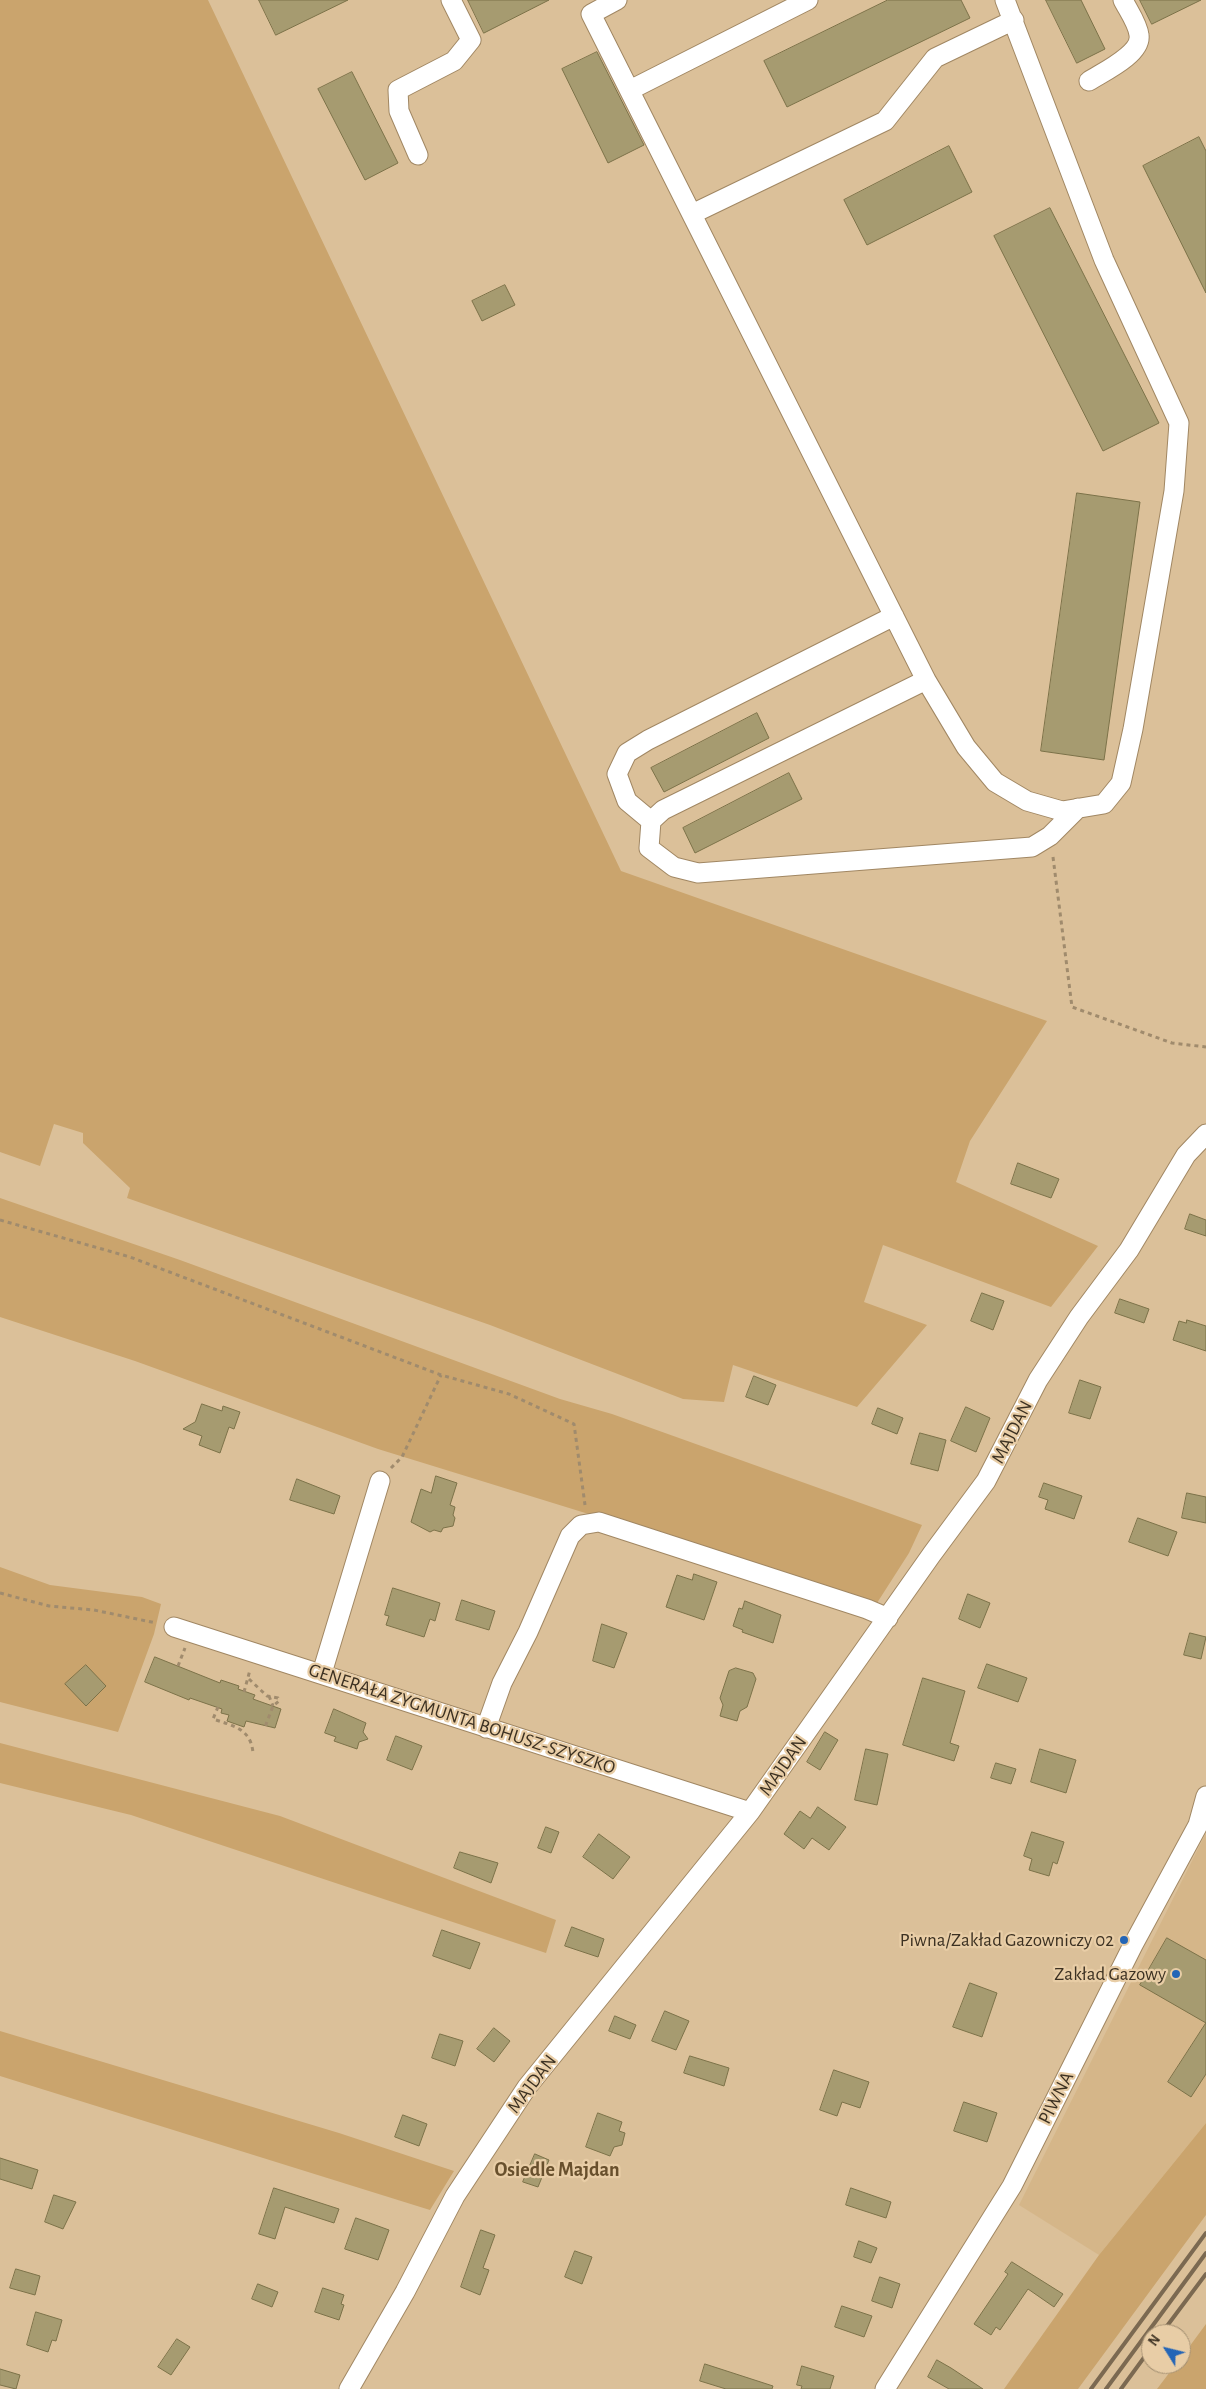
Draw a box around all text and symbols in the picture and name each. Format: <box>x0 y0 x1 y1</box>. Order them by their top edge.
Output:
street label: MAJDAN <box>986 1397 1038 1467</box>
street label: GENERAŁA ZYGMUNTA BOHUSZ-SZYSZKO <box>306 1659 618 1779</box>
street label: MAJDAN <box>754 1732 812 1800</box>
place label: Piwna/Zakład Gazowniczy 02 <box>900 1929 1114 1951</box>
marker: Piwna/Zakład Gazowniczy 02 <box>1118 1934 1130 1946</box>
place label: Zakład Gazowy <box>1054 1963 1166 1985</box>
marker: Zakład Gazowy <box>1170 1968 1182 1980</box>
street label: MAJDAN <box>502 2050 562 2118</box>
street label: PIWNA <box>1033 2068 1079 2128</box>
district label: Osiedle Majdan <box>494 2158 620 2182</box>
north arrow <box>1141 2324 1191 2374</box>
text: N <box>1146 2333 1163 2349</box>

